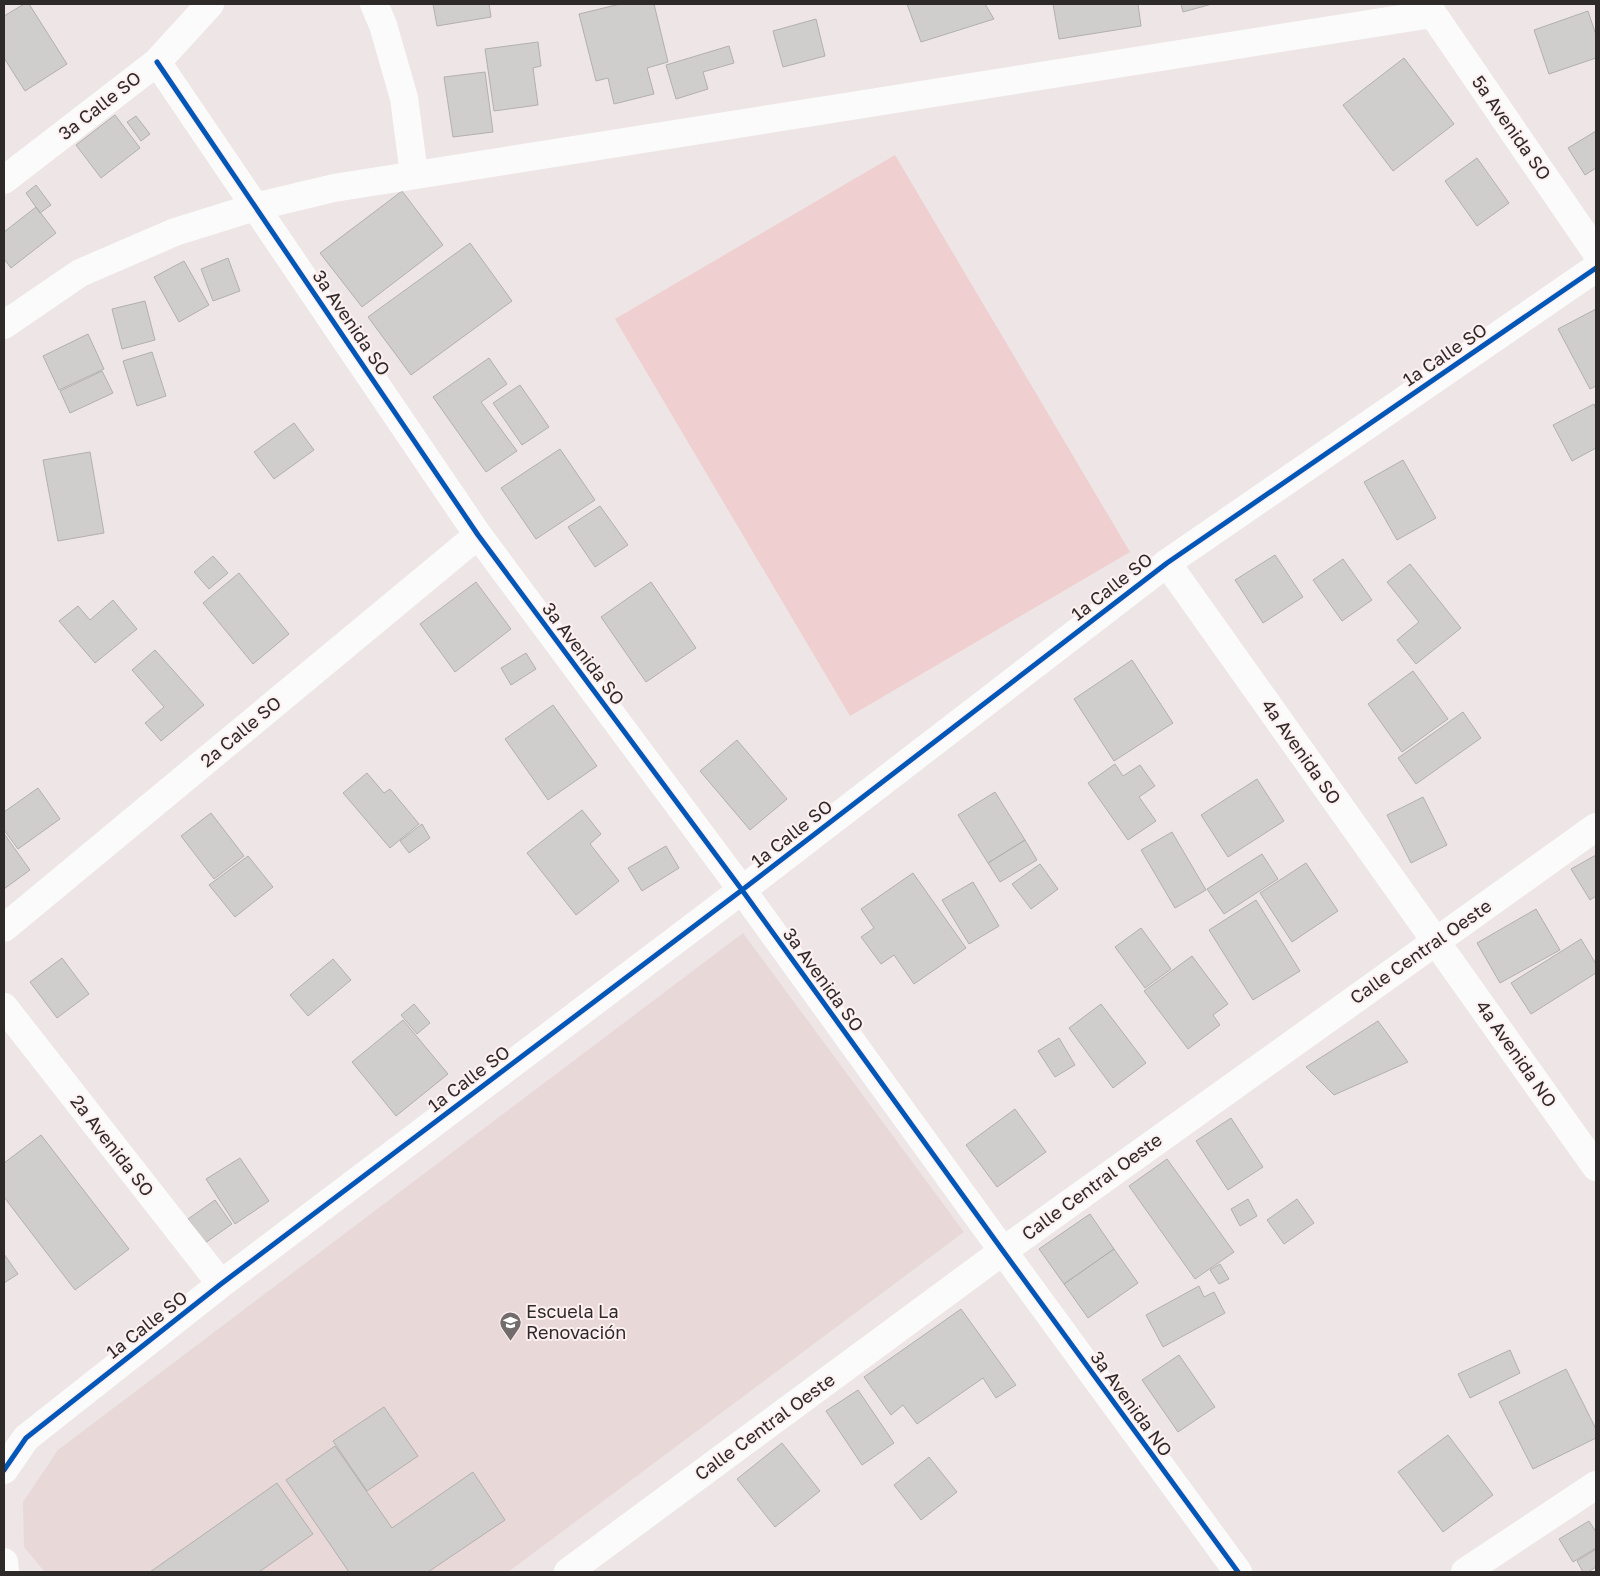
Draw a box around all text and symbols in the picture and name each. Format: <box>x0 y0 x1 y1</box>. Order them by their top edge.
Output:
street label: 3a Calle SO <box>54 66 145 144</box>
street label: 5a Avenida SO <box>1468 71 1556 184</box>
street label: 3a Avenida SO <box>308 265 395 380</box>
street label: 1a Calle SO <box>1398 318 1491 390</box>
street label: 1a Calle SO <box>1066 548 1156 625</box>
street label: 3a Avenida SO <box>538 598 630 709</box>
street label: 2a Calle SO <box>196 691 285 771</box>
street label: 4a Avenida SO <box>1257 695 1346 808</box>
street label: 1a Calle SO <box>746 795 836 872</box>
street label: Calle Central Oeste <box>1345 894 1495 1008</box>
street label: 3a Avenida SO <box>779 923 869 1036</box>
street label: 4a Avenida NO <box>1472 996 1562 1111</box>
street label: 1a Calle SO <box>423 1040 514 1116</box>
street label: 2a Avenida SO <box>66 1090 159 1201</box>
street label: Calle Central Oeste <box>1017 1128 1166 1244</box>
street label: 1a Calle SO <box>101 1286 191 1363</box>
place label: Escuela La Renovación <box>526 1300 626 1343</box>
school or university icon: Escuela La Renovación <box>498 1310 522 1341</box>
street label: 3a Avenida NO <box>1086 1346 1177 1460</box>
street label: Calle Central Oeste <box>690 1368 839 1484</box>

